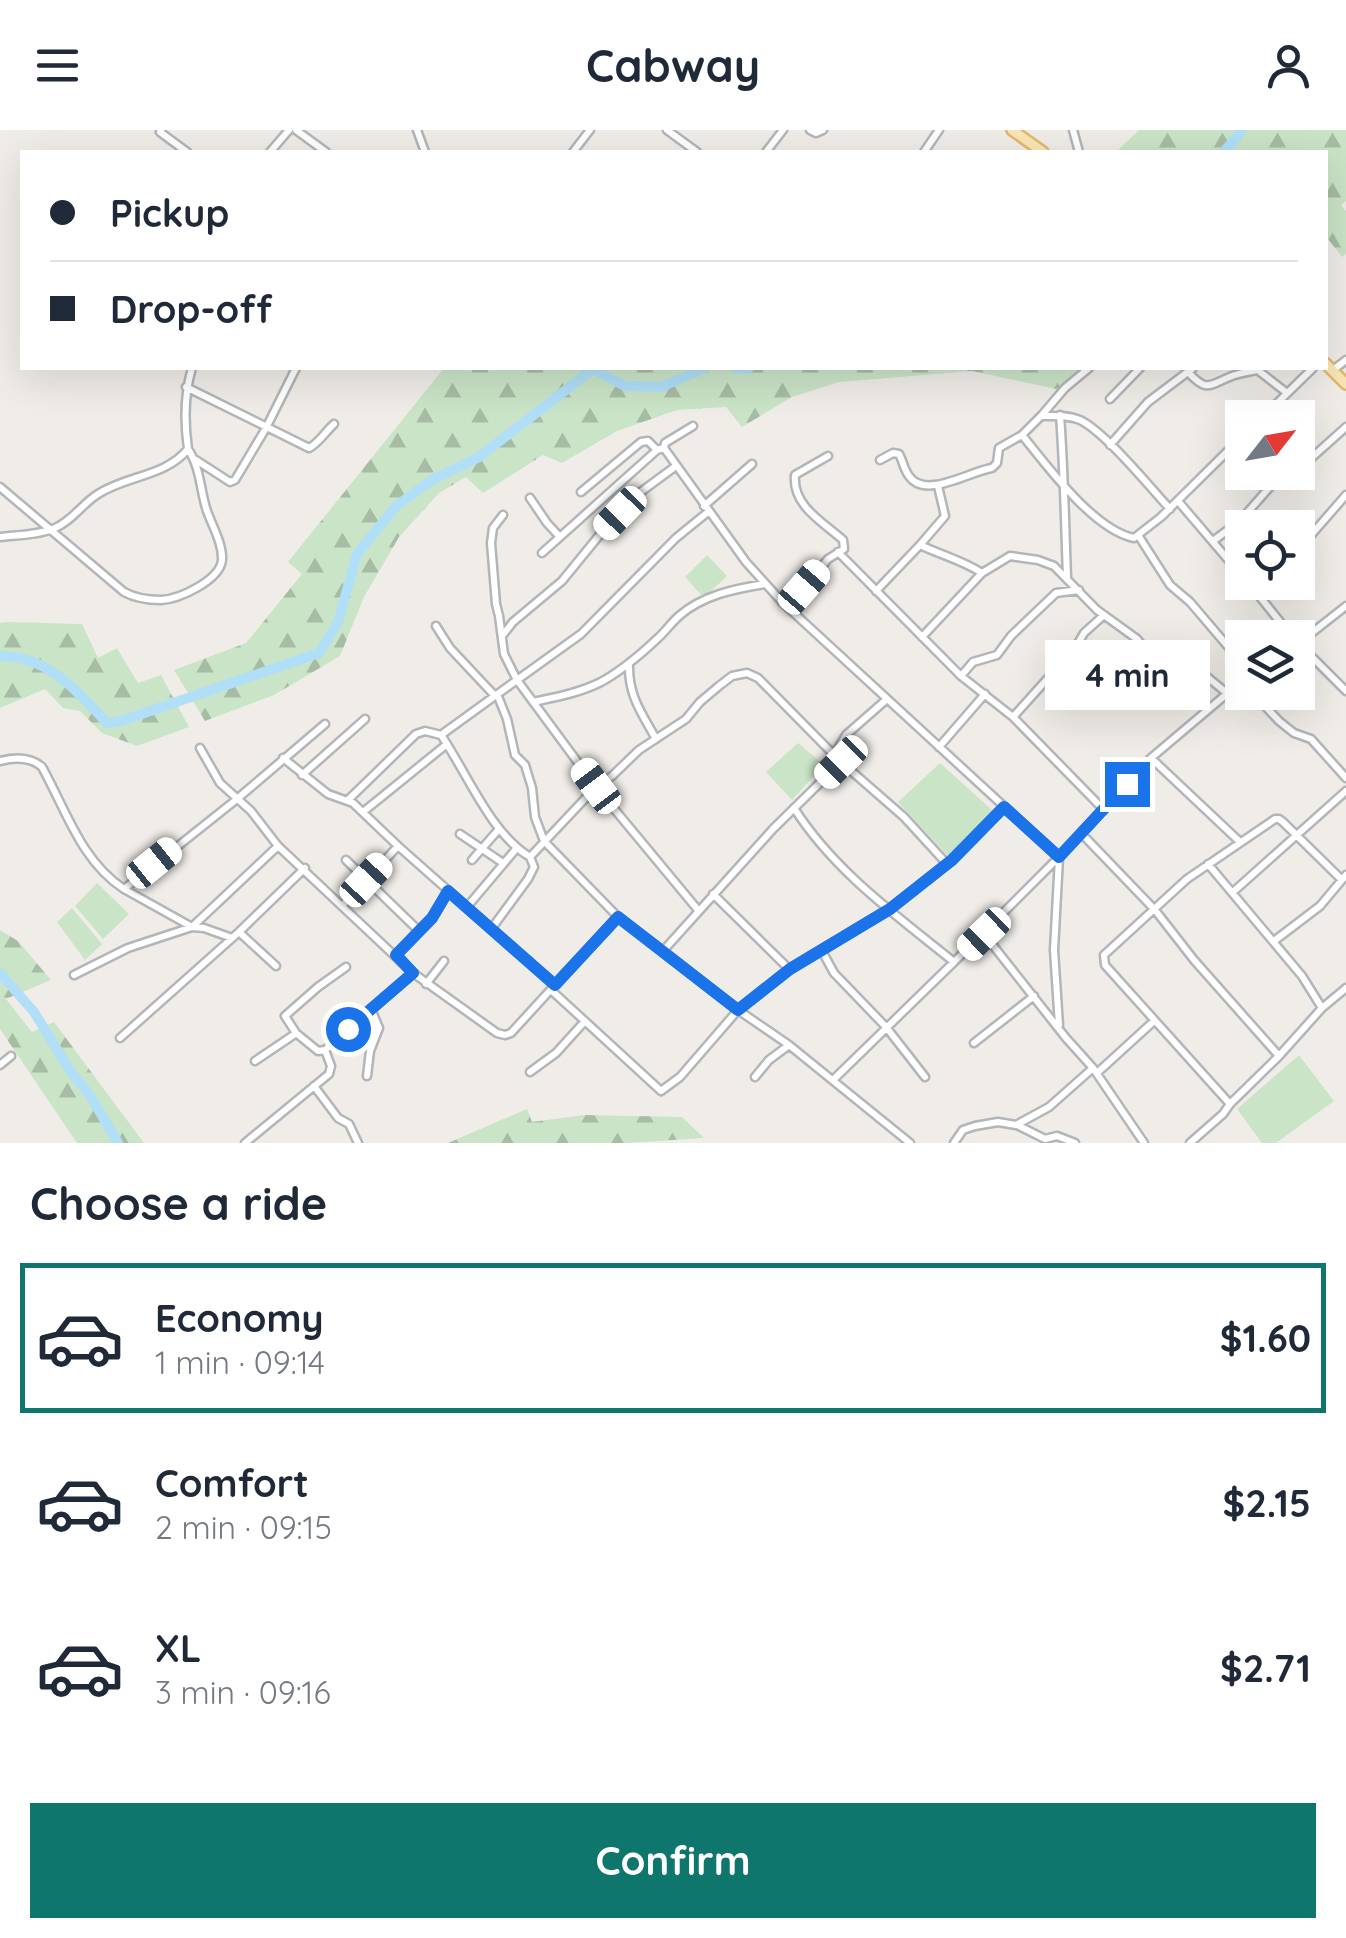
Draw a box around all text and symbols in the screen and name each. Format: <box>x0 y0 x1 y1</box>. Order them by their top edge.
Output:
text: Cabway <box>586 37 760 93</box>
icon: menu <box>30 38 85 93</box>
icon: person <box>1261 38 1316 93</box>
text: Pickup <box>110 189 229 237</box>
text: Drop-off <box>110 285 272 333</box>
north arrow <box>1225 400 1315 490</box>
map controls <box>1225 400 1315 710</box>
car <box>588 481 652 545</box>
button: locate <box>1225 510 1315 600</box>
car <box>773 555 835 619</box>
button: layers <box>1225 620 1315 710</box>
callout: 4 min <box>1044 639 1210 709</box>
text: 4 min <box>1086 655 1169 695</box>
car <box>809 730 873 794</box>
car <box>566 753 626 819</box>
route end <box>1105 762 1150 807</box>
car <box>121 832 187 894</box>
car <box>335 848 397 912</box>
car <box>952 902 1016 966</box>
route start <box>326 1007 371 1052</box>
text: Choose a ride <box>30 1175 327 1231</box>
icon: car <box>35 1293 125 1383</box>
text: Economy <box>155 1294 324 1342</box>
text: $1.60 <box>1220 1314 1311 1362</box>
text: 1 min · 09:14 <box>155 1342 325 1382</box>
icon: car <box>35 1458 125 1548</box>
text: Comfort <box>155 1459 309 1507</box>
text: $2.15 <box>1222 1479 1311 1527</box>
text: 2 min · 09:15 <box>155 1507 332 1547</box>
icon: car <box>35 1623 125 1713</box>
text: XL <box>155 1624 201 1672</box>
text: $2.71 <box>1220 1644 1311 1692</box>
text: 3 min · 09:16 <box>155 1672 331 1712</box>
button: Confirm <box>30 1803 1316 1918</box>

